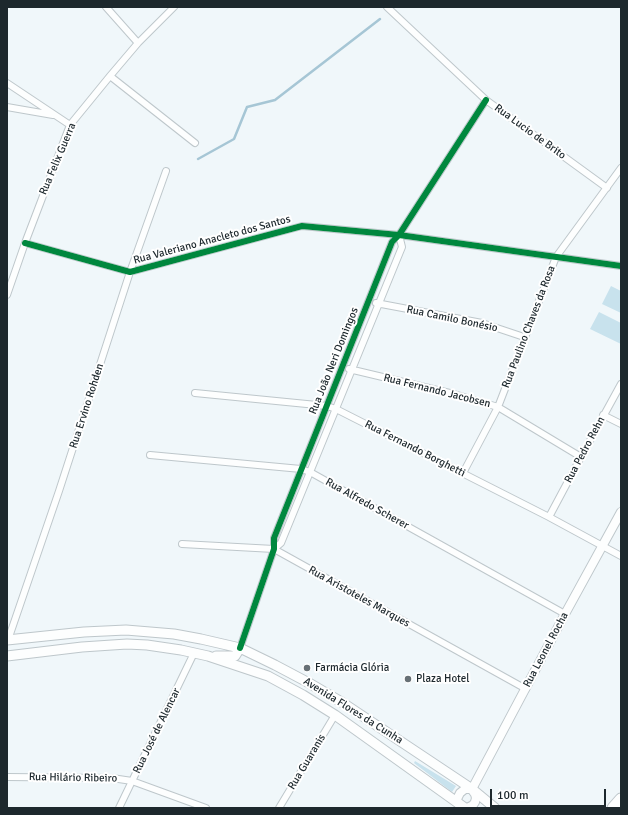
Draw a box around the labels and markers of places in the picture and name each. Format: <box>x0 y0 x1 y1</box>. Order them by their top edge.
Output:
place label: Farmácia Glória <box>315 661 389 675</box>
marker: Farmácia Glória <box>302 663 312 673</box>
place label: Plaza Hotel <box>416 672 469 686</box>
marker: Plaza Hotel <box>403 674 413 684</box>

